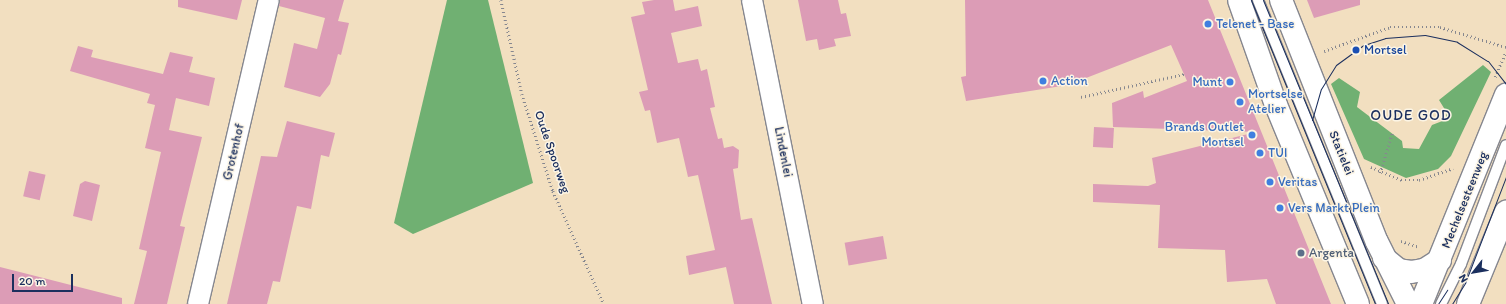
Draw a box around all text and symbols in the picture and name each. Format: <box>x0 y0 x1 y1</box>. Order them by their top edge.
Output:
place label: Telenet - Base <box>1216 16 1294 32</box>
marker: Telenet - Base <box>1203 19 1213 29</box>
place label: Mortsel <box>1364 42 1407 58</box>
marker: Mortsel <box>1351 45 1361 55</box>
place label: Action <box>1051 73 1088 89</box>
place label: Munt <box>1192 74 1222 90</box>
marker: Action <box>1038 76 1048 86</box>
marker: Munt <box>1225 77 1235 87</box>
place label: Mortselse Atelier <box>1248 87 1303 118</box>
marker: Mortselse Atelier <box>1235 97 1245 107</box>
district label: OUDE GOD <box>1370 107 1452 125</box>
street label: Oude Spoorweg <box>530 108 574 196</box>
place label: Brands Outlet Mortsel <box>1165 120 1244 151</box>
street label: Grotenhof <box>220 122 248 182</box>
street label: Lindenlei <box>770 125 796 179</box>
street label: Statielei <box>1325 128 1357 178</box>
marker: Brands Outlet Mortsel <box>1247 130 1257 140</box>
place label: TUI <box>1268 145 1287 161</box>
marker: TUI <box>1255 148 1265 158</box>
street label: Mechelsesteenweg <box>1438 149 1492 251</box>
place label: Veritas <box>1278 174 1317 190</box>
marker: Veritas <box>1265 177 1275 187</box>
place label: Vers Markt Plein <box>1288 200 1379 216</box>
marker: Vers Markt Plein <box>1275 203 1285 213</box>
place label: Argenta <box>1309 245 1354 261</box>
marker: Argenta <box>1296 248 1306 258</box>
north arrow <box>1454 252 1494 292</box>
scale bar <box>14 266 75 292</box>
text: N <box>1456 272 1471 285</box>
text: 20 m <box>19 274 46 288</box>

